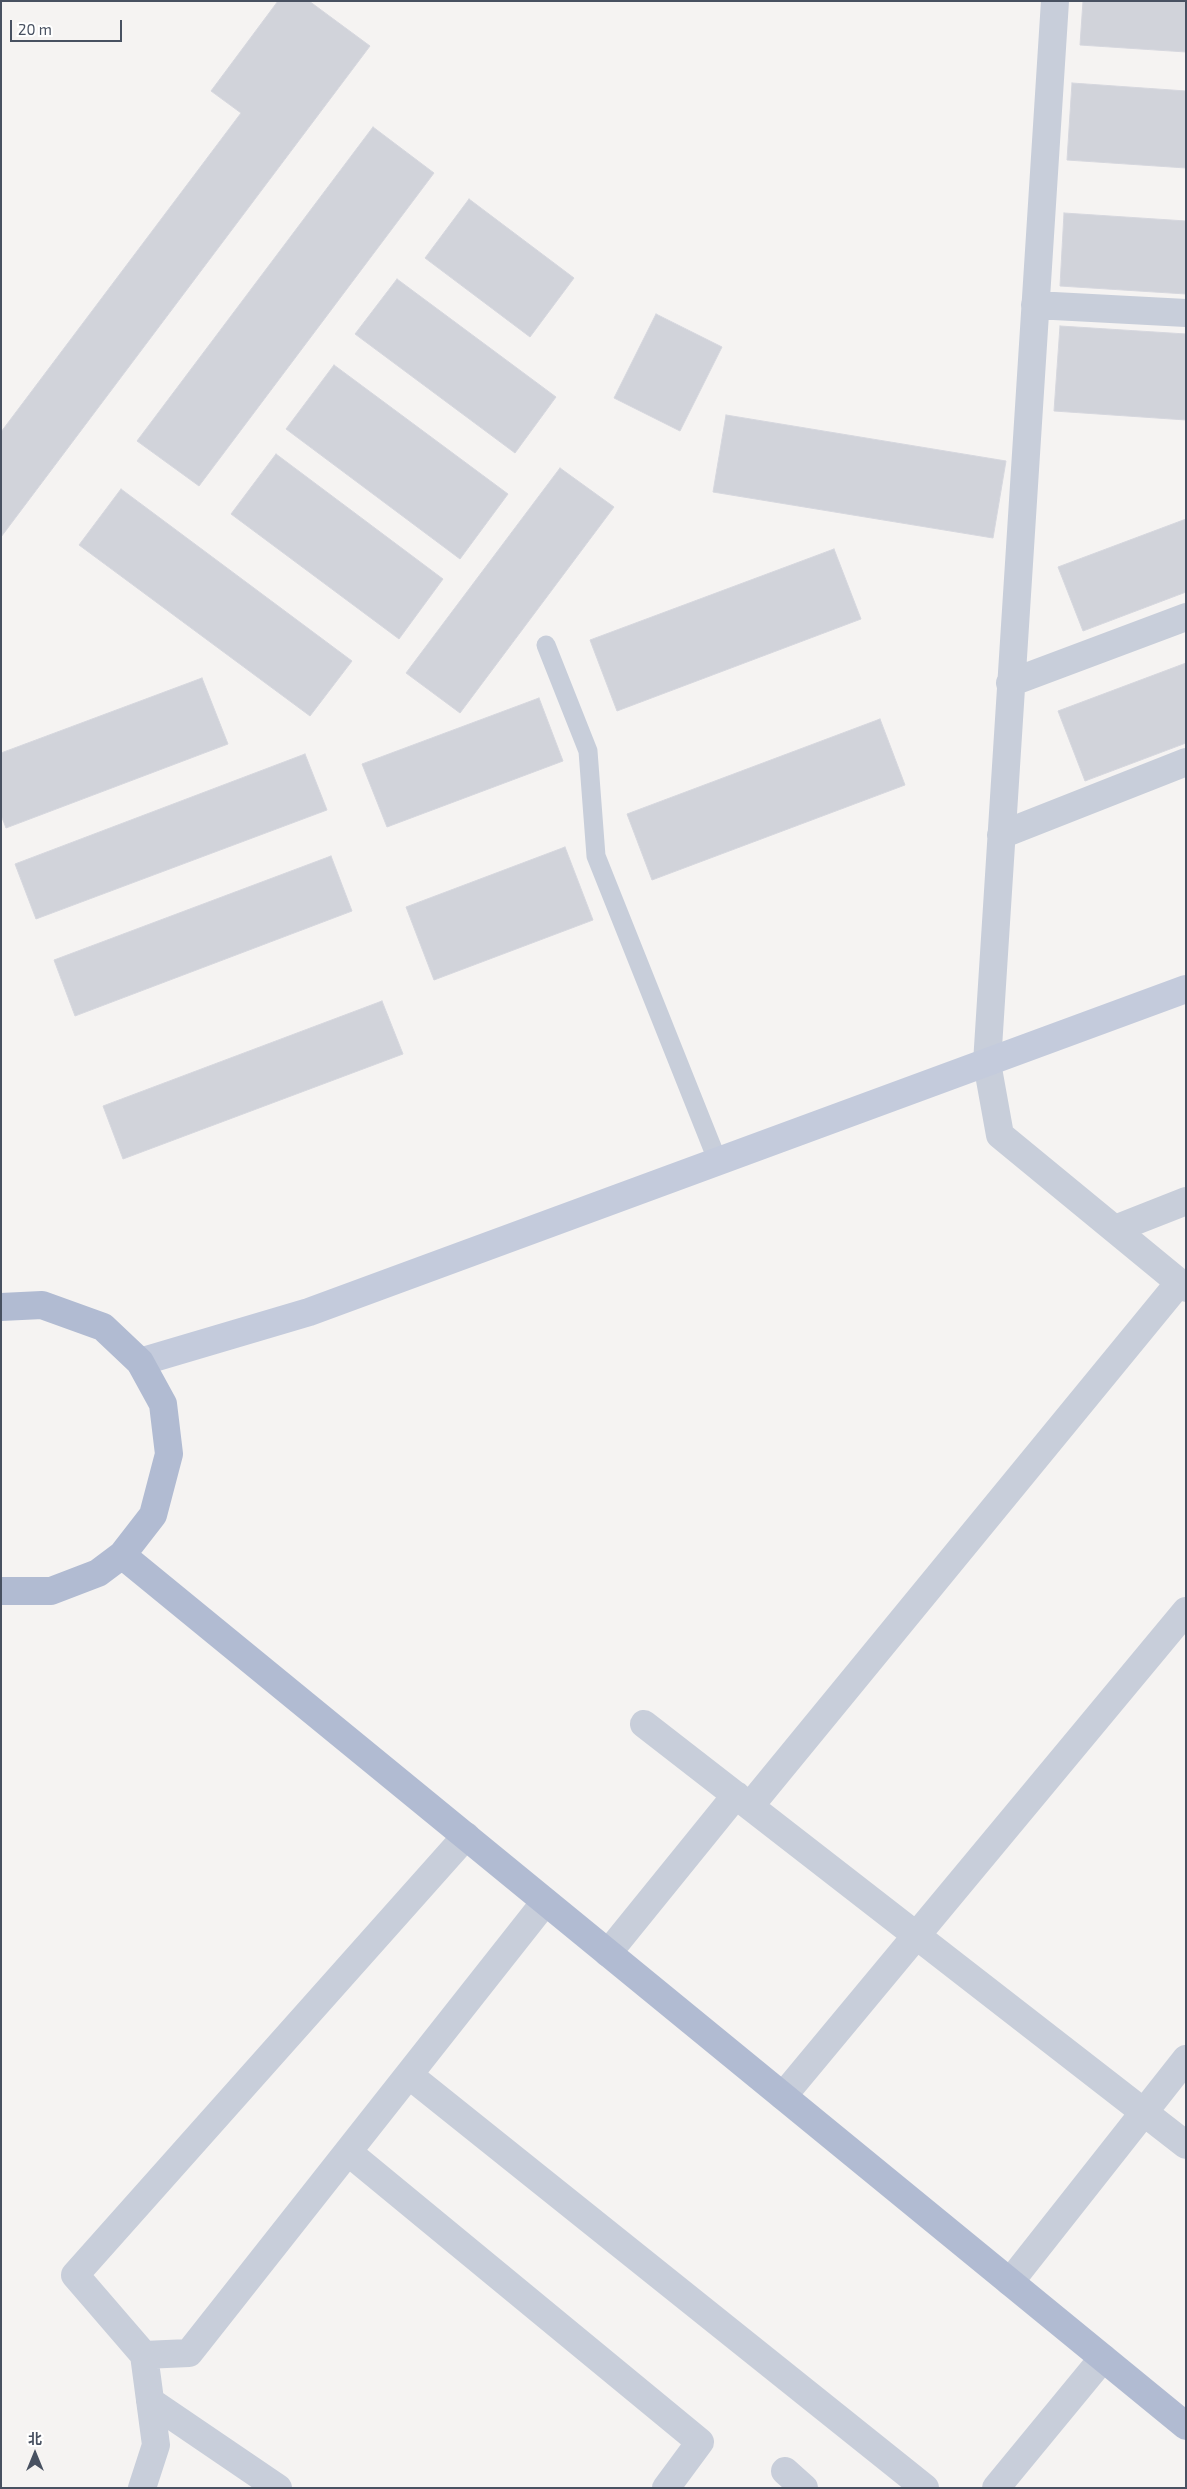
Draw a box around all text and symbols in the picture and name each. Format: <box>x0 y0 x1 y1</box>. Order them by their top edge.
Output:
scale bar <box>12 10 125 42</box>
text: 20 m <box>18 20 52 38</box>
north arrow <box>10 2429 60 2479</box>
text: 北 <box>28 2430 42 2447</box>

